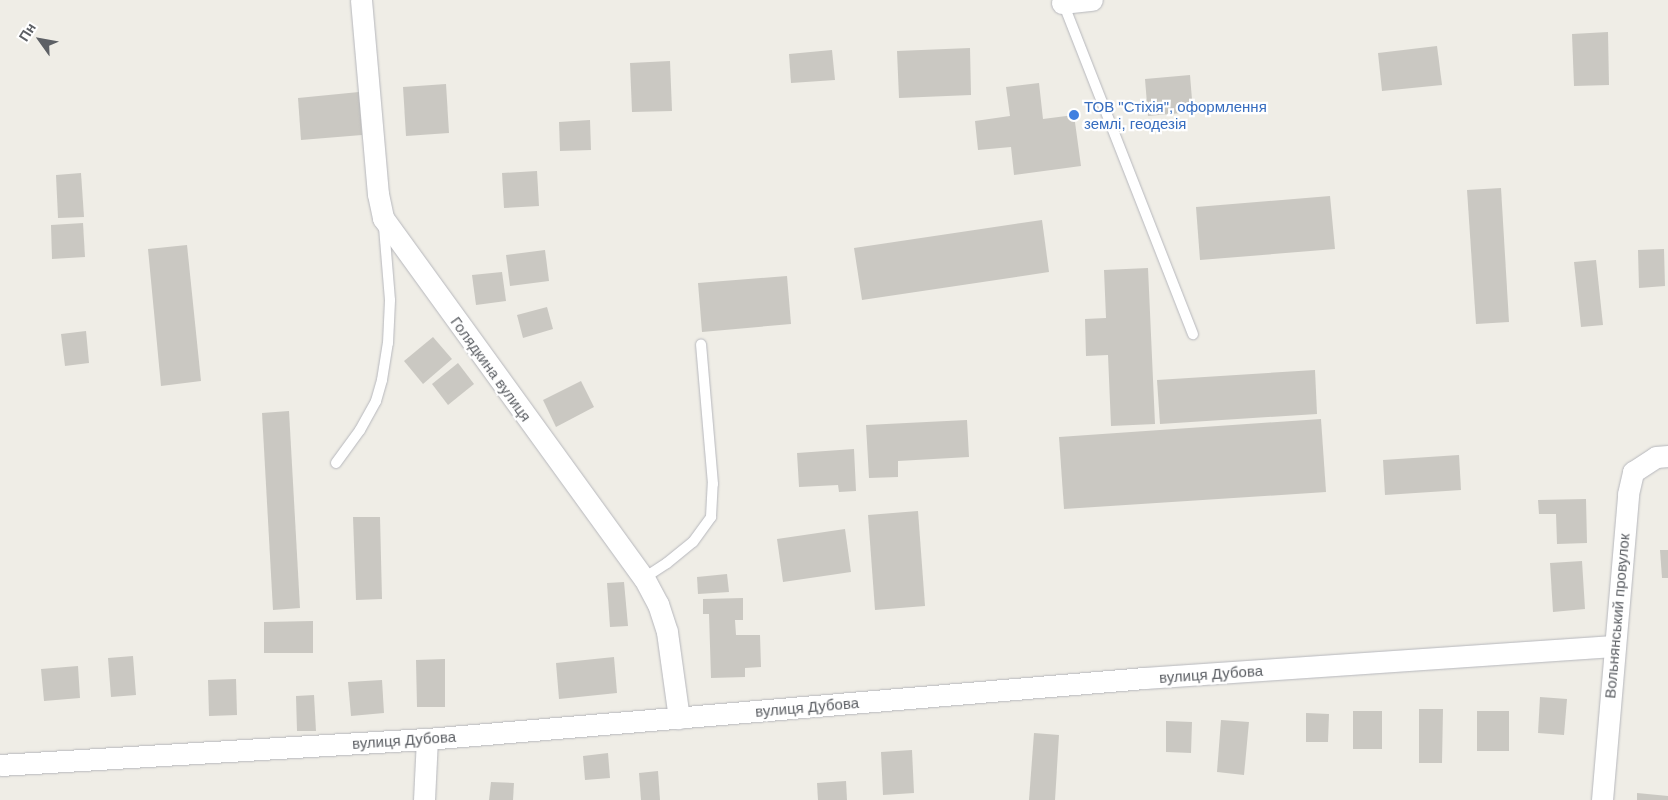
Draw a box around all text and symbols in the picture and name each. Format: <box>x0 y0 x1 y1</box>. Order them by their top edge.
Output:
north arrow <box>15 15 65 65</box>
text: Пн <box>16 20 39 44</box>
place label: ТОВ "Стіхія", оформлення землі, геодезія <box>1084 97 1267 132</box>
marker: ТОВ "Стіхія", оформлення землі, геодезія <box>1068 109 1080 121</box>
street label: Голядкина вулиця <box>447 313 535 425</box>
street label: Вольнянський провулок <box>1601 533 1633 699</box>
street label: вулиця Дубова <box>1158 661 1264 687</box>
street label: вулиця Дубова <box>754 693 860 721</box>
street label: вулиця Дубова <box>351 727 457 753</box>

